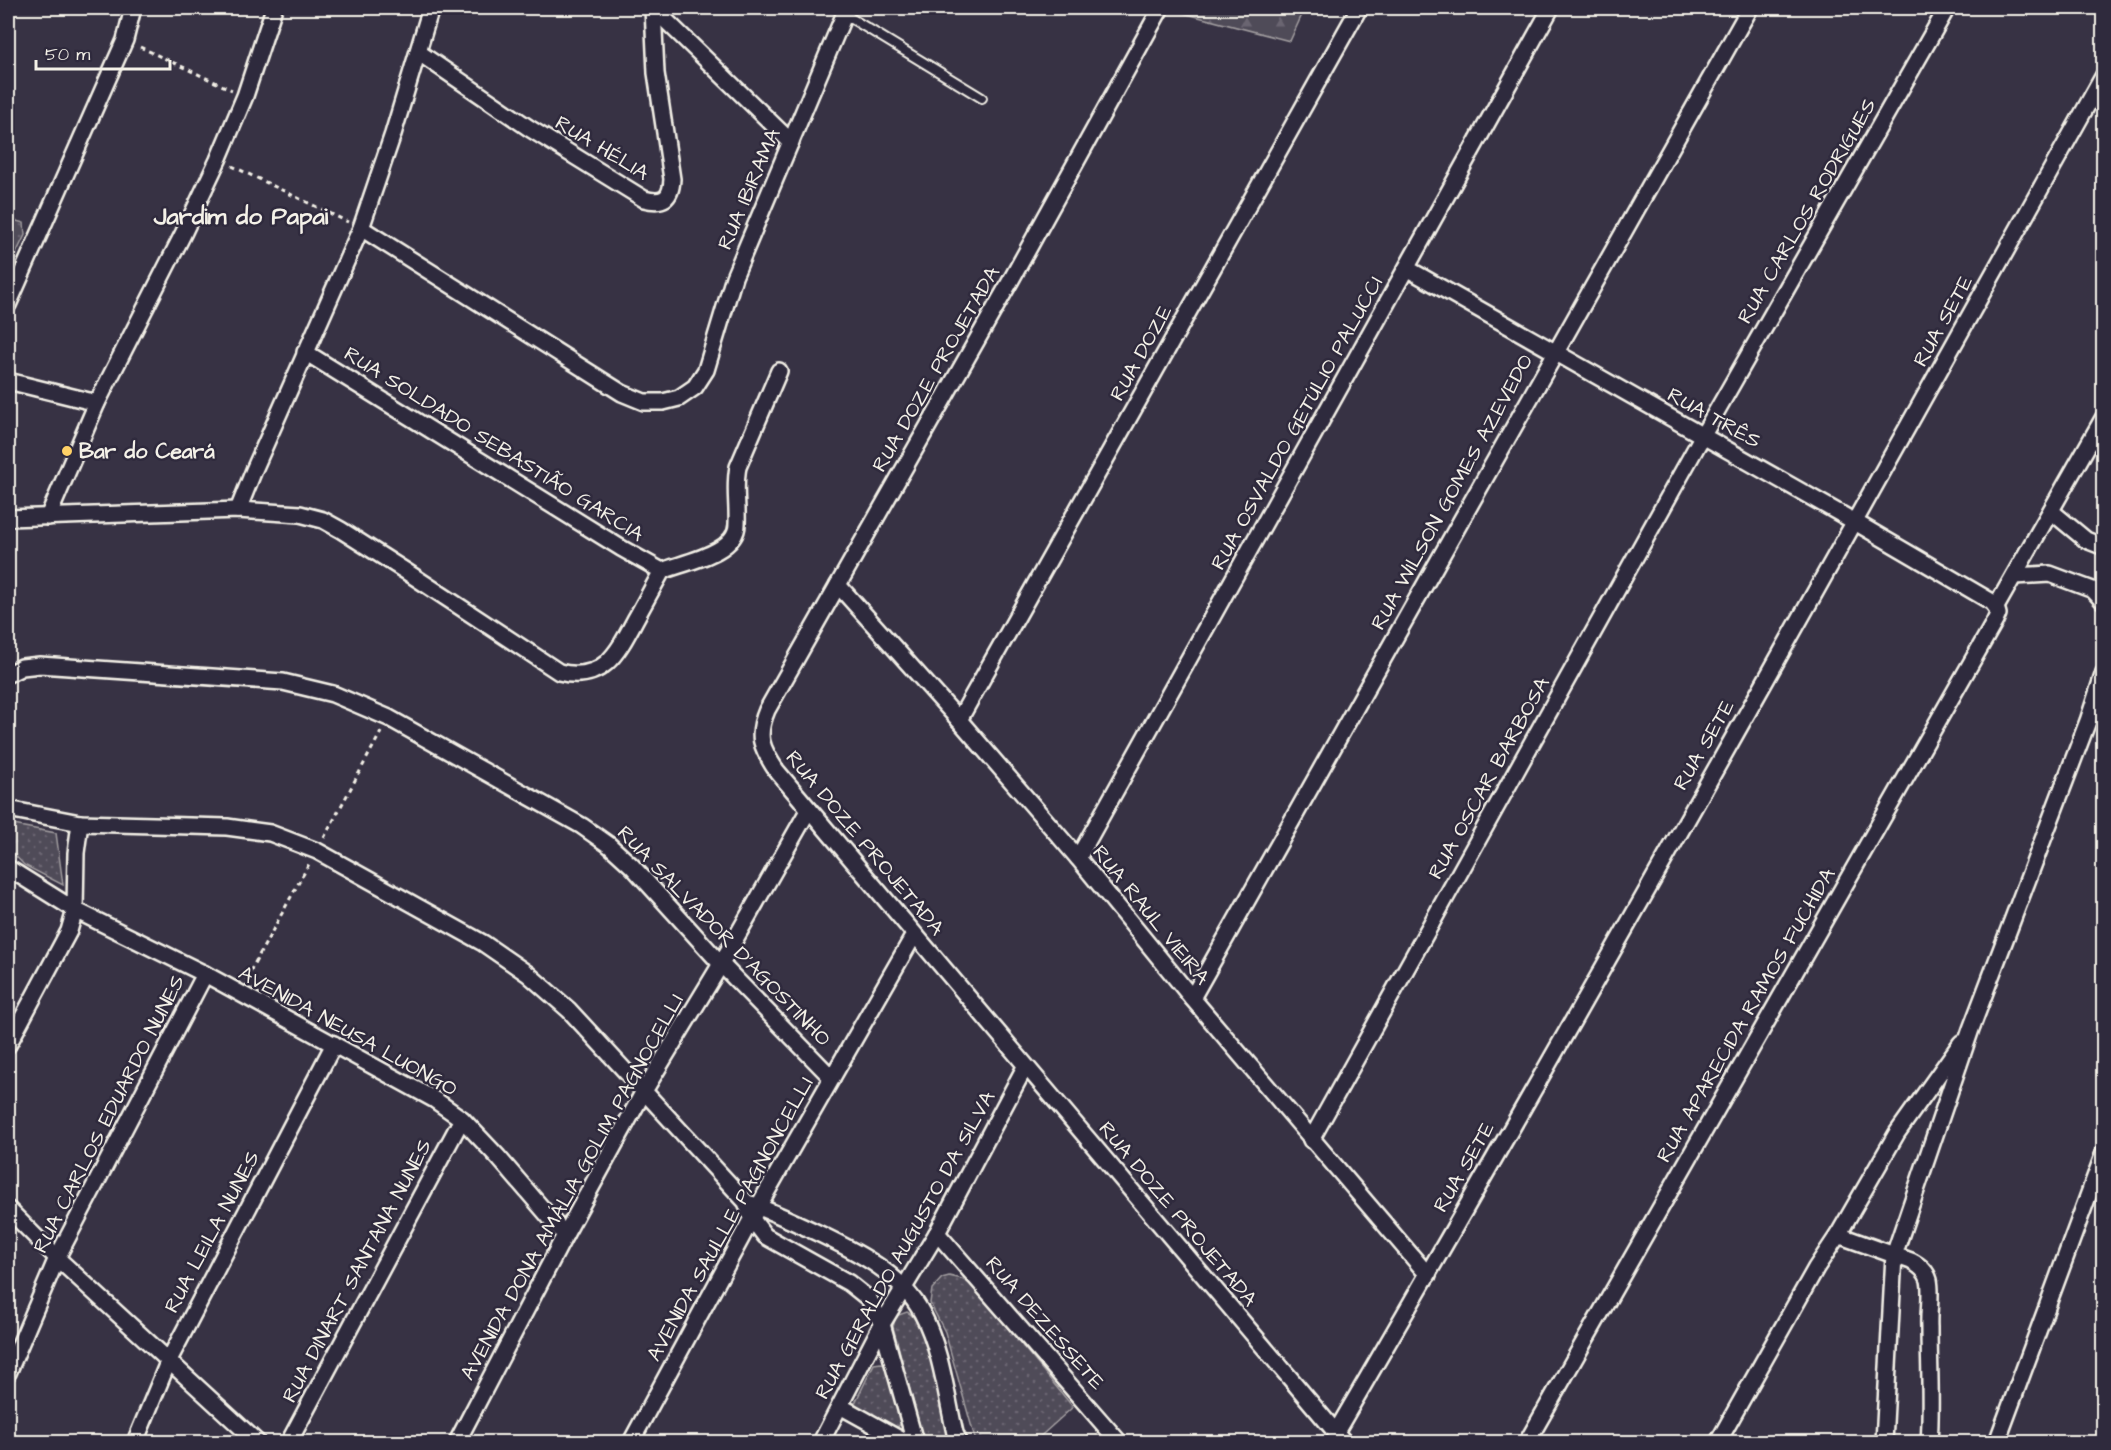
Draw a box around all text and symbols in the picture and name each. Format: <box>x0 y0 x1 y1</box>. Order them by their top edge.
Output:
scale bar <box>36 33 170 71</box>
text: 50 m <box>45 42 90 67</box>
street label: RUA CARLOS RODRIGUES <box>1731 93 1883 329</box>
street label: RUA HÉLIA <box>550 109 655 188</box>
street label: RUA IBIRAMA <box>710 123 788 254</box>
district label: Jardim do Papai <box>153 200 329 234</box>
street label: RUA DOZE PROJETADA <box>865 260 1007 477</box>
street label: RUA SETE <box>1906 270 1980 372</box>
street label: RUA OSVALDO GETÚLIO PALUCCI <box>1204 271 1390 575</box>
street label: RUA DOZE <box>1103 299 1179 406</box>
street label: RUA SOLDADO SEBASTIÃO GARCIA <box>339 339 650 549</box>
street label: RUA WILSON GOMES AZEVEDO <box>1364 349 1540 635</box>
street label: RUA TRÊS <box>1662 380 1766 456</box>
place label: Bar do Ceará <box>79 437 215 466</box>
marker: Bar do Ceará <box>60 444 74 458</box>
street label: RUA OSCAR BARBOSA <box>1421 671 1557 884</box>
street label: RUA SETE <box>1666 694 1742 796</box>
street label: RUA DOZE PROJETADA <box>779 744 951 942</box>
street label: RUA SALVADOR D'AGOSTINHO <box>611 819 837 1053</box>
street label: RUA RAUL VIEIRA <box>1086 839 1217 991</box>
street label: RUA APARECIDA RAMOS FUCHIDA <box>1649 862 1843 1168</box>
street label: AVENIDA NEUSA LUONGO <box>233 959 463 1103</box>
street label: RUA CARLOS EDUARDO NUNES <box>26 970 192 1258</box>
street label: AVENIDA DONA AMÁLIA GOLIM PAGNOCELLI <box>453 989 691 1385</box>
street label: AVENIDA SAULLE PAGNONCELLI <box>640 1072 820 1366</box>
street label: RUA GERALDO AUGUSTO DA SILVA <box>808 1085 1002 1404</box>
street label: RUA DOZE PROJETADA <box>1092 1115 1264 1313</box>
street label: RUA SETE <box>1426 1116 1502 1218</box>
street label: RUA DINART SANTANA NUNES <box>275 1134 439 1408</box>
street label: RUA LEILA NUNES <box>157 1146 267 1318</box>
street label: RUA DEZESSETE <box>979 1250 1112 1397</box>

